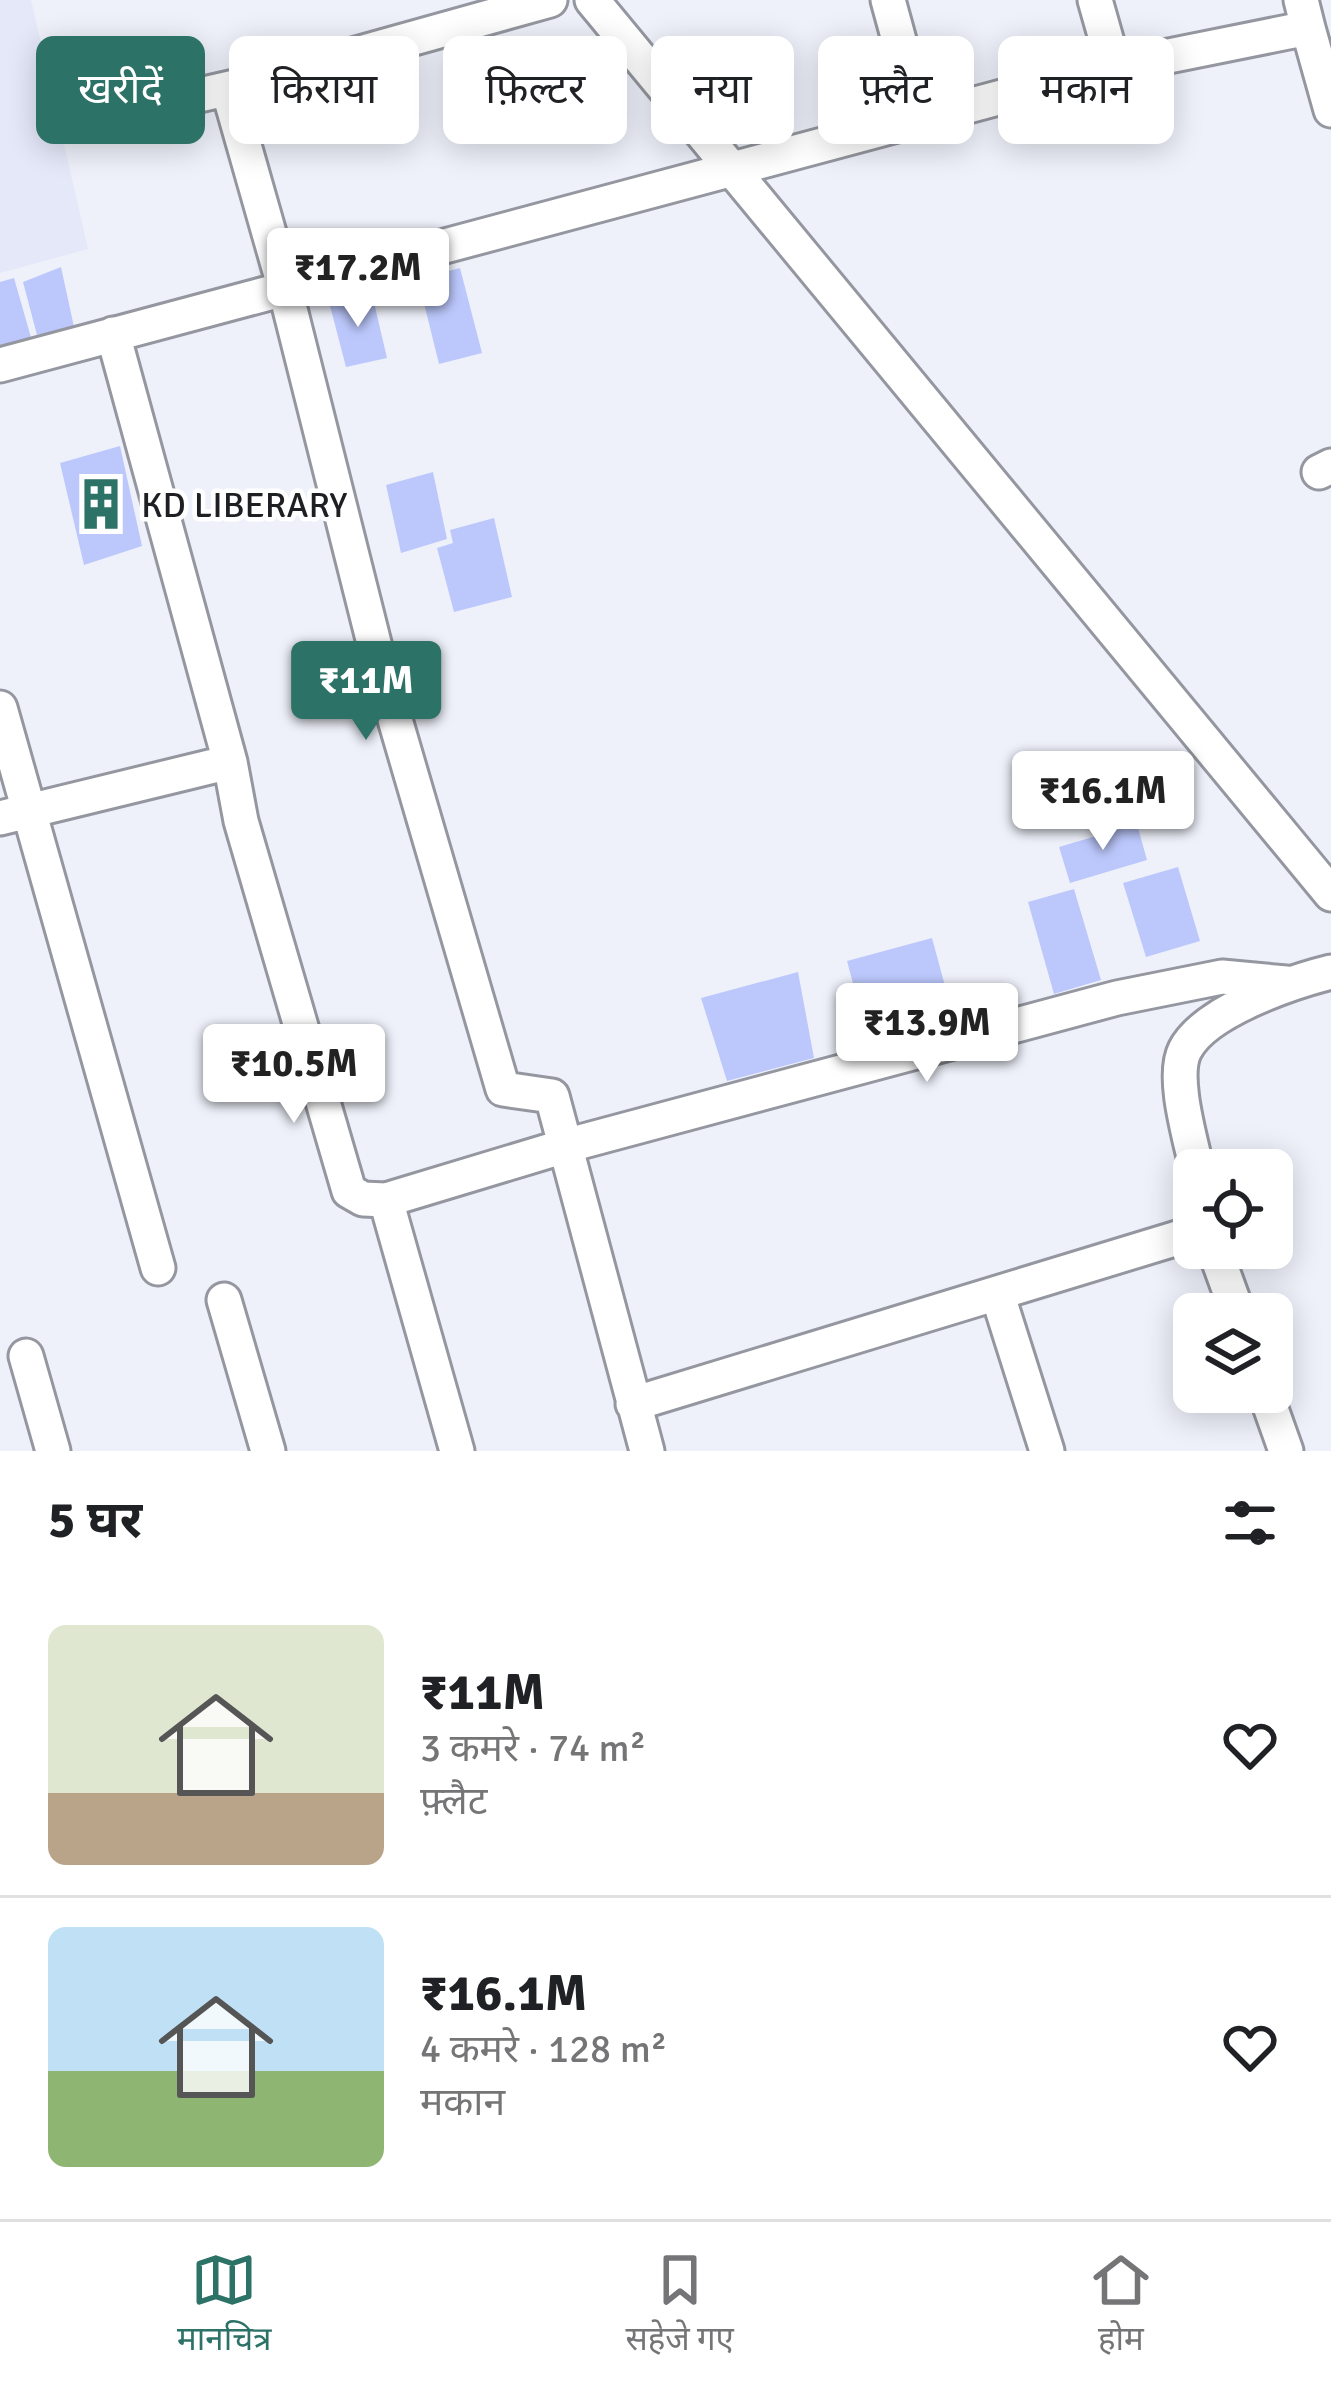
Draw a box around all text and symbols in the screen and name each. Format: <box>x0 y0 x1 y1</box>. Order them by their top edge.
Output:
chip: खरीदें <box>36 36 205 144</box>
chip: किराया <box>229 36 419 144</box>
chip: फ़िल्टर <box>443 36 627 144</box>
chip: नया <box>651 36 794 144</box>
chip: फ़्लैट <box>818 36 974 144</box>
chip: मकान <box>998 36 1174 144</box>
pin: ₹17.2M <box>260 228 456 330</box>
text: ₹17.2M <box>294 243 422 291</box>
building icon: KD LIBERARY <box>72 475 130 533</box>
place label: KD LIBERARY <box>141 483 347 528</box>
pin: ₹11M <box>295 641 437 743</box>
text: ₹11M <box>318 656 414 704</box>
pin: ₹16.1M <box>1005 751 1201 853</box>
text: ₹16.1M <box>1039 766 1167 814</box>
pin: ₹13.9M <box>829 983 1025 1085</box>
text: ₹13.9M <box>863 998 991 1046</box>
pin: ₹10.5M <box>196 1024 392 1126</box>
text: ₹10.5M <box>230 1039 358 1087</box>
map controls <box>1173 1149 1293 1413</box>
button: locate <box>1173 1149 1293 1269</box>
button: layers <box>1173 1293 1293 1413</box>
text: 5 घर <box>48 1489 142 1552</box>
icon: filters <box>1217 1490 1283 1556</box>
text: ₹11M <box>420 1661 545 1724</box>
icon: home <box>144 1673 288 1817</box>
icon: heart <box>1217 1712 1283 1778</box>
text: 3 कमरे · 74 m² <box>420 1724 646 1772</box>
text: फ़्लैट <box>420 1777 487 1825</box>
text: ₹16.1M <box>420 1962 587 2025</box>
icon: home <box>144 1975 288 2119</box>
icon: heart <box>1217 2014 1283 2080</box>
text: 4 कमरे · 128 m² <box>420 2025 667 2073</box>
text: मकान <box>420 2078 505 2126</box>
tab: मानचित्र <box>177 2247 271 2363</box>
tab: सहेजे गए <box>625 2247 734 2363</box>
tab: होम <box>1088 2247 1154 2363</box>

